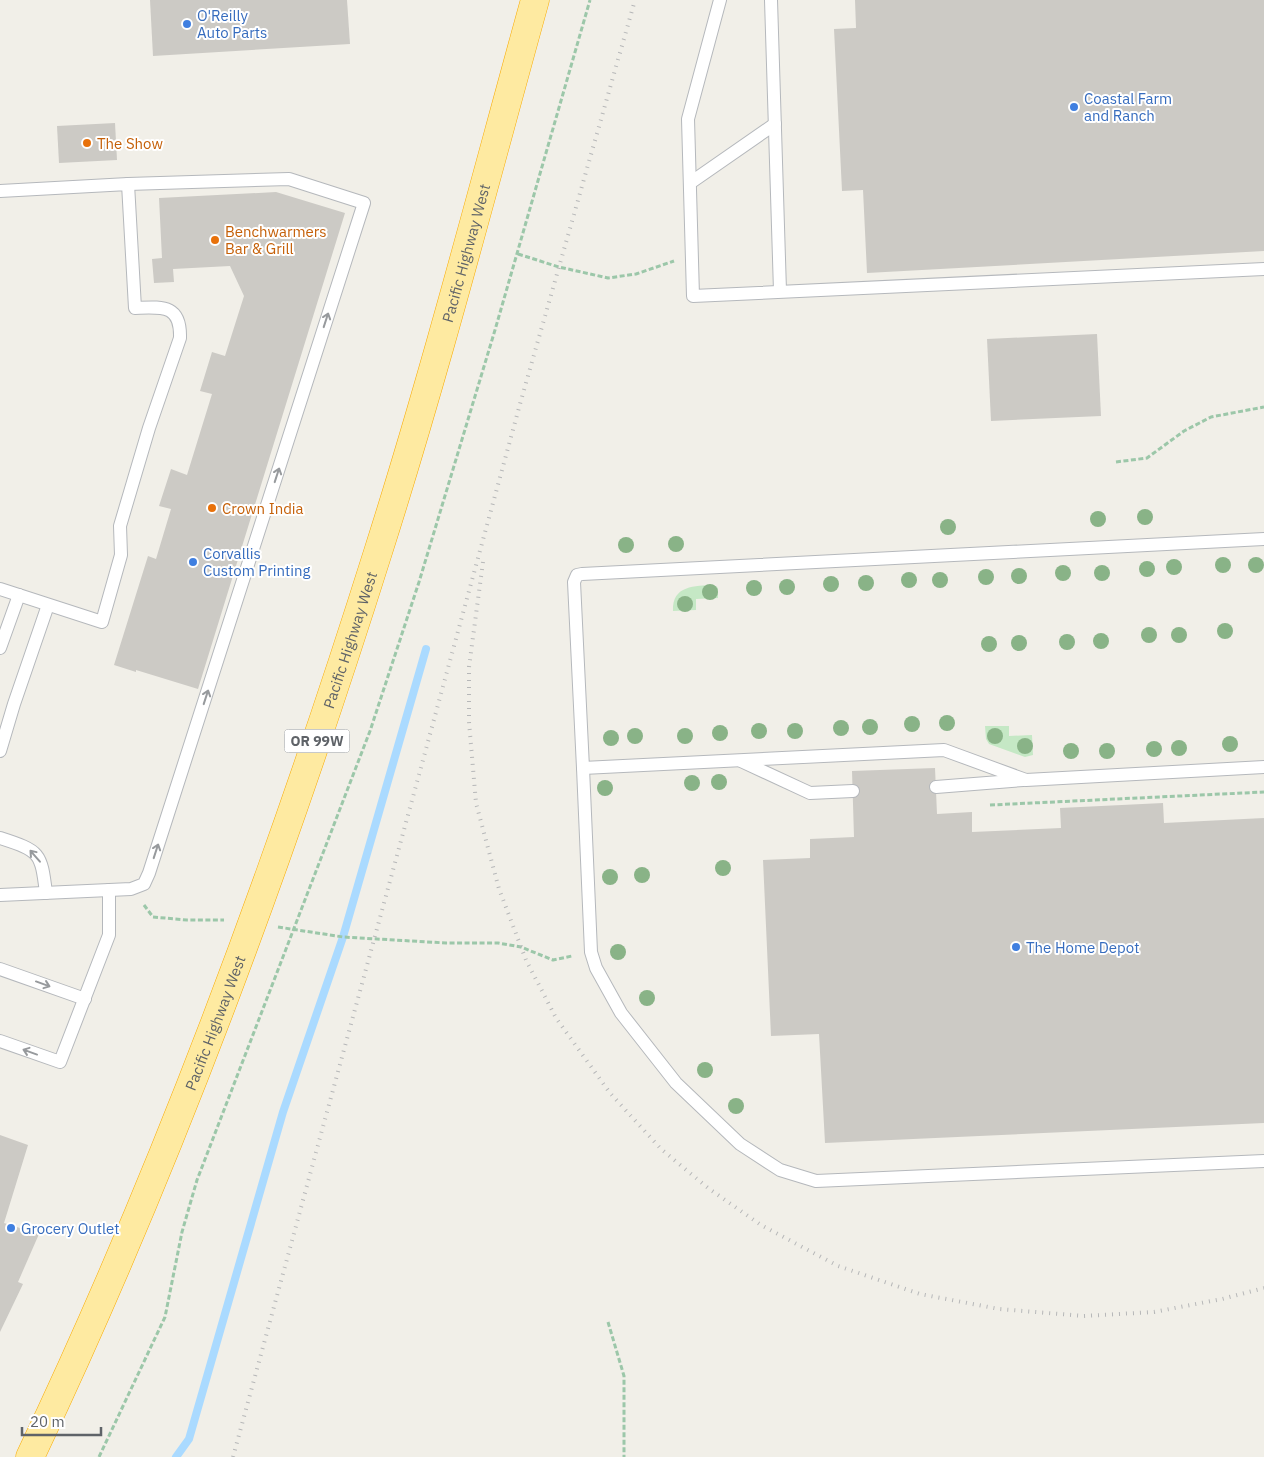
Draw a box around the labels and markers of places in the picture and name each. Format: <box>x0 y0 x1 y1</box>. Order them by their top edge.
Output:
place label: O'Reilly Auto Parts <box>197 6 267 42</box>
marker: O'Reilly Auto Parts <box>181 18 193 30</box>
place label: Coastal Farm and Ranch <box>1084 89 1172 125</box>
marker: Coastal Farm and Ranch <box>1068 101 1080 113</box>
place label: The Show <box>97 134 163 153</box>
marker: The Show <box>81 137 93 149</box>
place label: Benchwarmers Bar & Grill <box>225 222 327 258</box>
marker: Benchwarmers Bar & Grill <box>209 234 221 246</box>
place label: Crown India <box>222 499 304 518</box>
marker: Crown India <box>206 502 218 514</box>
place label: Corvallis Custom Printing <box>203 544 311 580</box>
marker: Corvallis Custom Printing <box>187 556 199 568</box>
place label: The Home Depot <box>1026 938 1139 957</box>
marker: The Home Depot <box>1010 941 1022 953</box>
place label: Grocery Outlet <box>21 1219 120 1238</box>
marker: Grocery Outlet <box>5 1222 17 1234</box>

